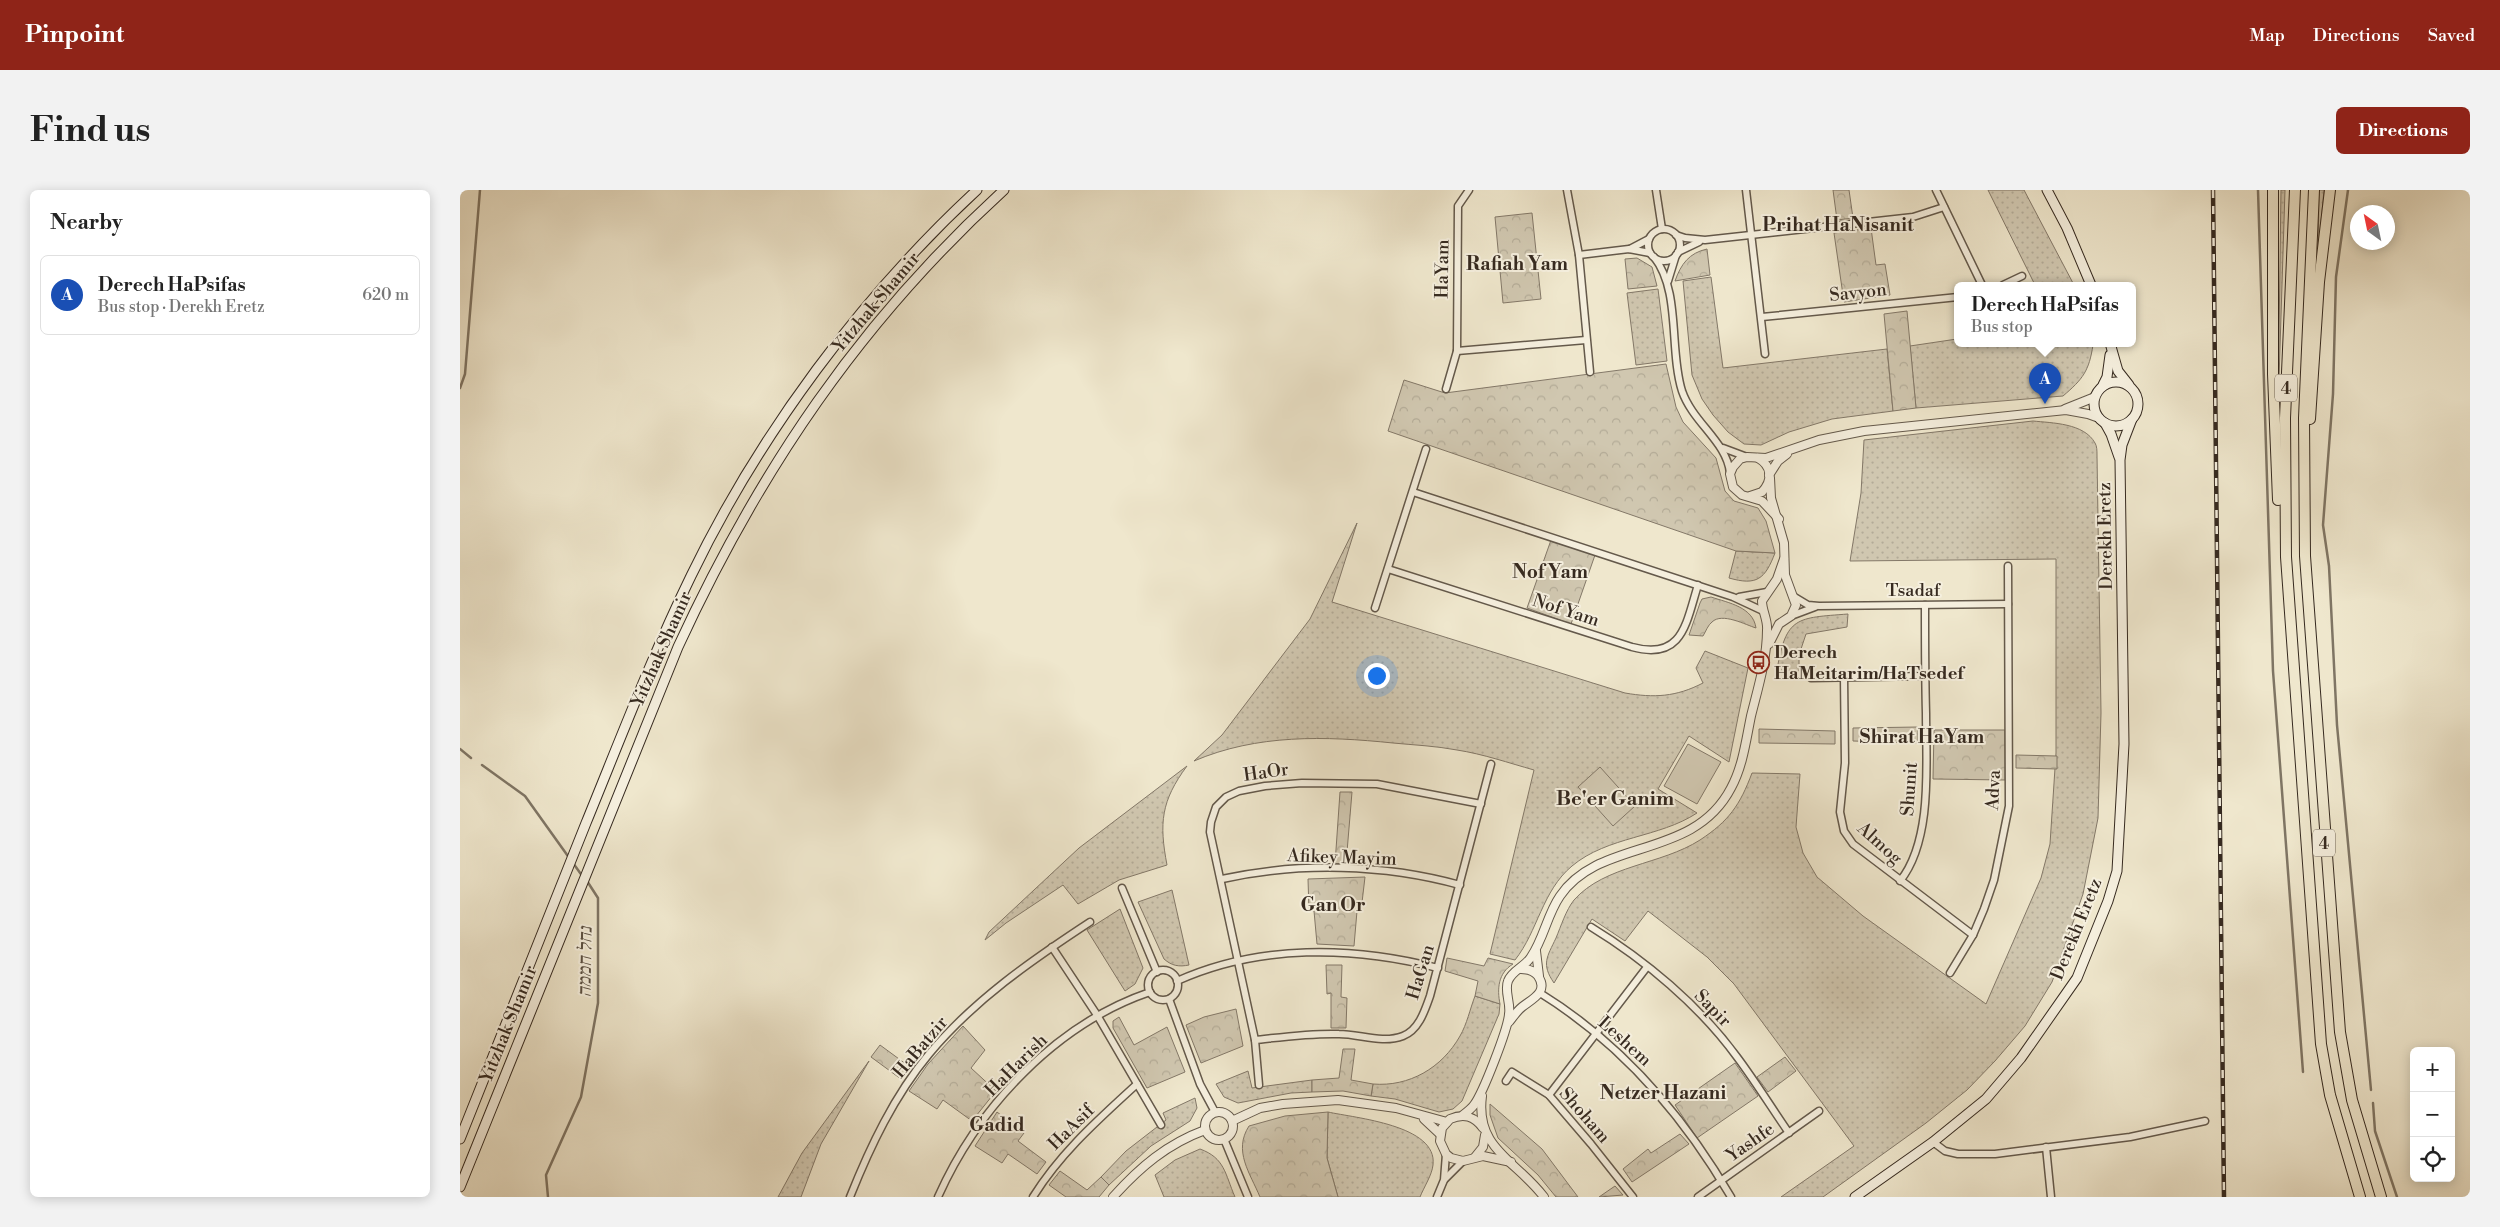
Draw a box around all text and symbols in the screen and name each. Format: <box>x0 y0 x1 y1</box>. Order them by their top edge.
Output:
text: Pinpoint <box>25 20 124 50</box>
text: Map <box>2249 24 2285 47</box>
text: Directions <box>2313 24 2400 47</box>
text: Saved <box>2428 24 2475 47</box>
button: Directions <box>2336 107 2470 154</box>
text: Find us <box>30 109 150 152</box>
north arrow <box>2350 205 2395 250</box>
text: Nearby <box>50 210 123 236</box>
district label: Prihat HaNisanit <box>1762 213 1914 237</box>
street label: HaYam <box>1430 239 1455 299</box>
street label: Yitzhak Shamir <box>827 247 925 358</box>
district label: Rafiah Yam <box>1466 252 1568 276</box>
text: Derech HaPsifas <box>98 273 246 297</box>
street label: Savyon <box>1828 278 1888 307</box>
popup <box>1954 282 2136 347</box>
text: A <box>61 285 73 305</box>
text: 620 m <box>362 285 409 305</box>
text: Derech HaPsifas <box>1971 293 2119 317</box>
text: Bus stop · Derekh Eretz <box>98 297 265 317</box>
text: Bus stop <box>1971 317 2033 337</box>
pin: A <box>2029 363 2061 404</box>
road number: 4 <box>2275 374 2297 402</box>
street label: Derekh Eretz <box>2093 482 2118 590</box>
district label: Nof Yam <box>1512 560 1588 584</box>
street label: Tsadaf <box>1886 579 1942 602</box>
street label: Yitzhak Shamir <box>625 587 697 712</box>
street label: Nof Yam <box>1529 589 1602 632</box>
place label: Derech HaMeitarim/HaTsedef <box>1774 641 1966 685</box>
bus stop icon: Derech HaMeitarim/HaTsedef <box>1746 650 1770 674</box>
your location <box>1364 663 1390 689</box>
district label: Shirat HaYam <box>1860 725 1984 749</box>
street label: HaOr <box>1242 758 1290 787</box>
street label: Shunit <box>1896 761 1923 817</box>
street label: Adva <box>1981 768 2006 812</box>
district label: Be'er Ganim <box>1556 787 1674 812</box>
street label: Almog <box>1852 816 1908 870</box>
road number: 4 <box>2313 830 2335 856</box>
street label: Afikey Mayim <box>1286 844 1397 871</box>
street label: Derekh Eretz <box>2046 875 2107 983</box>
district label: Gan Or <box>1300 893 1366 917</box>
water label: נחל חממה <box>572 925 598 998</box>
street label: HaGan <box>1401 941 1440 1003</box>
street label: Yitzhak Shamir <box>474 962 543 1087</box>
street label: Sapir <box>1689 985 1736 1032</box>
street label: HaBatzir <box>888 1011 953 1083</box>
street label: Leshem <box>1593 1011 1656 1072</box>
street label: HaHarish <box>980 1029 1053 1102</box>
map controls <box>2410 1047 2455 1182</box>
button: + <box>2410 1047 2455 1092</box>
district label: Netzer Hazani <box>1600 1081 1726 1105</box>
street label: Shoham <box>1554 1083 1615 1148</box>
button: − <box>2410 1092 2455 1137</box>
street label: HaAsif <box>1043 1098 1100 1155</box>
district label: Gadid <box>969 1113 1025 1137</box>
street label: Yashfe <box>1721 1118 1779 1168</box>
button: locate <box>2410 1137 2455 1182</box>

